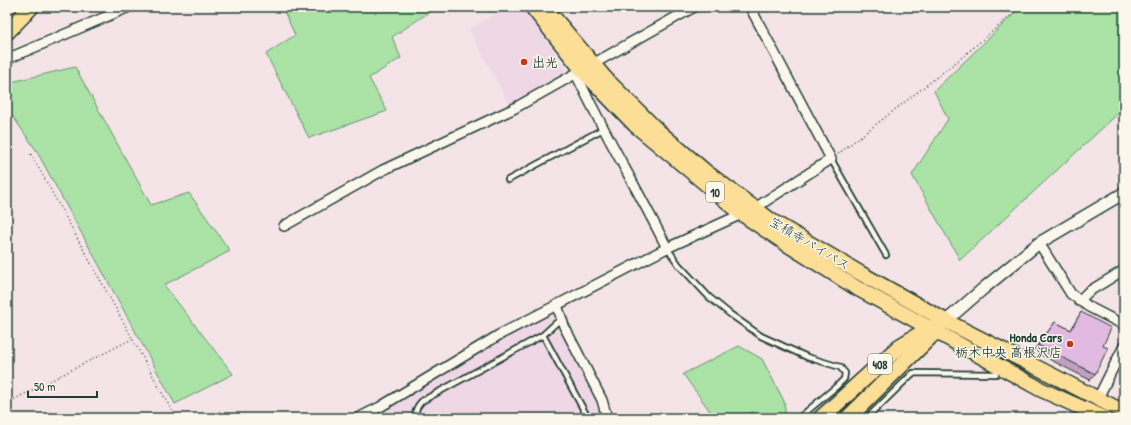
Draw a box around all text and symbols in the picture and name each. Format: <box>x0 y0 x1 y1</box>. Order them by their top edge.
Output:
place label: 出光 <box>532 53 558 71</box>
marker: 出光 <box>519 57 529 67</box>
road number: 10 <box>706 182 724 202</box>
street label: 宝積寺バイパス <box>766 212 854 274</box>
place label: Honda Cars 栃木中央 高根沢店 <box>955 328 1062 361</box>
marker: Honda Cars 栃木中央 高根沢店 <box>1065 339 1075 349</box>
road number: 408 <box>868 354 892 374</box>
scale bar <box>28 373 97 399</box>
text: 50 m <box>34 378 55 395</box>

